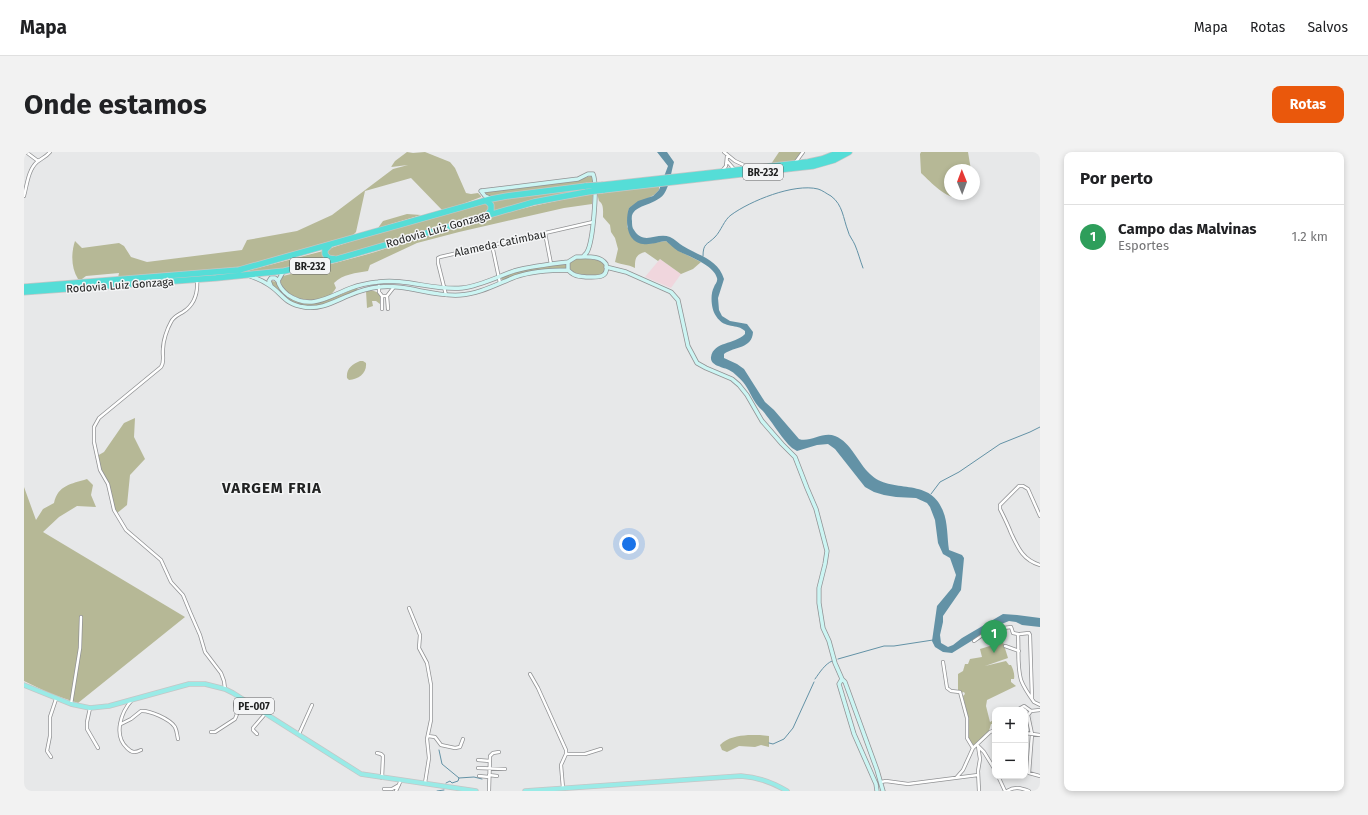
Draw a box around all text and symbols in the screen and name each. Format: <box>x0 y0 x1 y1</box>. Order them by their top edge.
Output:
text: Mapa <box>20 16 67 39</box>
text: Mapa <box>1194 19 1228 36</box>
text: Rotas <box>1250 19 1285 36</box>
text: Salvos <box>1307 19 1348 36</box>
button: Rotas <box>1272 86 1344 123</box>
text: Onde estamos <box>24 88 207 121</box>
road number: BR-232 <box>743 164 783 180</box>
north arrow <box>944 164 980 200</box>
text: Por perto <box>1080 168 1153 189</box>
street label: Rodovia Luiz Gonzaga <box>385 208 492 251</box>
text: Campo das Malvinas <box>1118 220 1257 238</box>
street label: Alameda Catimbau <box>453 227 547 260</box>
text: 1 <box>1090 229 1096 244</box>
text: 1.2 km <box>1292 229 1328 244</box>
text: Esportes <box>1118 238 1169 253</box>
road number: BR-232 <box>290 258 330 274</box>
street label: Rodovia Luiz Gonzaga <box>66 275 174 296</box>
district label: VARGEM FRIA <box>221 479 322 497</box>
your location <box>619 534 639 554</box>
pin: 1 <box>981 620 1007 653</box>
road number: PE-007 <box>234 698 274 714</box>
map controls <box>992 707 1028 779</box>
button: + <box>992 707 1028 743</box>
button: − <box>992 743 1028 779</box>

